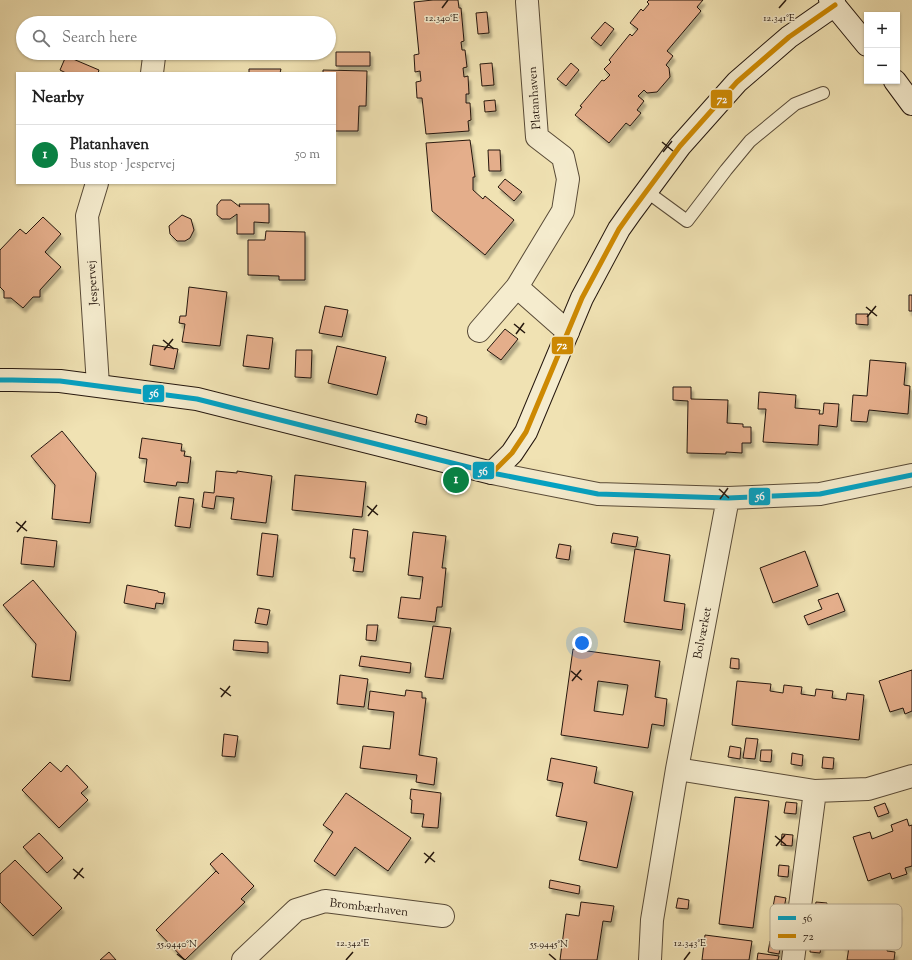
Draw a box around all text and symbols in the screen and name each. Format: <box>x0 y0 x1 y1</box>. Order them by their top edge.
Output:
text: 12.340°E <box>425 11 459 26</box>
text: 12.341°E <box>763 11 795 26</box>
map controls <box>864 12 900 84</box>
button: + <box>864 12 900 48</box>
search box <box>16 16 336 60</box>
icon: search <box>30 27 52 49</box>
text: Search here <box>62 28 137 49</box>
button: − <box>864 48 900 84</box>
street label: Platanhaven <box>524 66 546 130</box>
text: Nearby <box>32 86 84 110</box>
line badge: 72 <box>710 89 733 109</box>
text: 72 <box>717 92 728 108</box>
text: Platanhaven <box>70 135 149 156</box>
text: 1 <box>43 146 47 164</box>
text: 50 m <box>295 146 320 164</box>
text: Bus stop · Jespervej <box>70 156 175 174</box>
street label: Jespervej <box>82 260 104 307</box>
line badge: 72 <box>551 336 574 355</box>
text: 72 <box>557 338 568 354</box>
line badge: 56 <box>142 384 165 403</box>
text: 56 <box>148 386 159 402</box>
line badge: 56 <box>472 461 495 480</box>
text: 56 <box>477 464 488 480</box>
pin: 1 <box>443 465 469 495</box>
line badge: 56 <box>748 487 771 506</box>
text: 56 <box>754 489 765 505</box>
street label: Bolværket <box>689 606 717 661</box>
your location <box>572 633 592 653</box>
street label: Brombærhaven <box>329 894 409 922</box>
legend <box>770 904 902 950</box>
text: 56 <box>802 911 812 927</box>
text: 72 <box>803 929 814 945</box>
text: 12.342°E <box>337 936 369 951</box>
text: 12.343°E <box>674 936 706 951</box>
text: 55.9440°N <box>156 937 197 952</box>
text: 55.9445°N <box>529 937 568 952</box>

